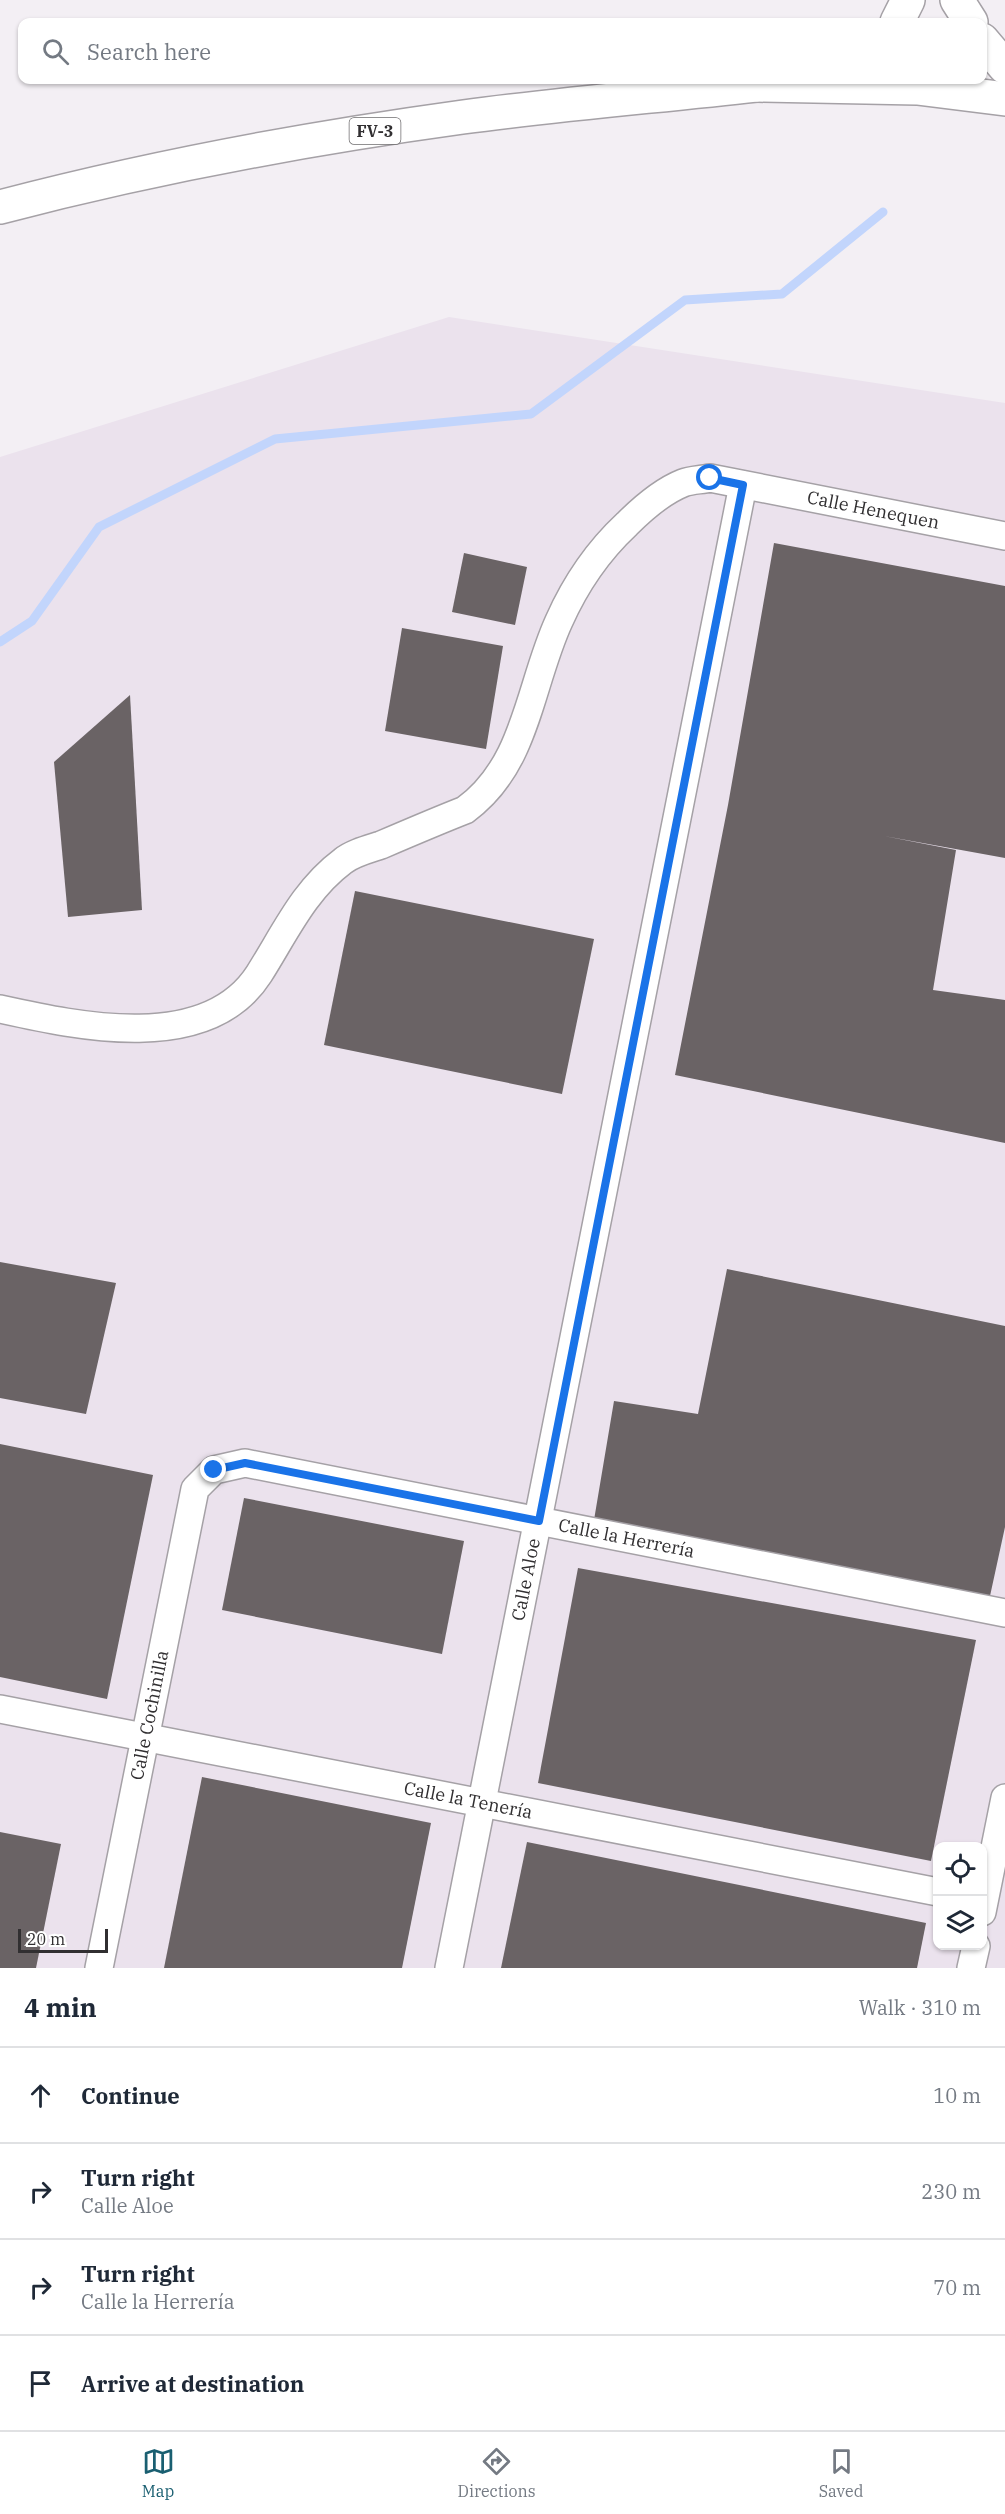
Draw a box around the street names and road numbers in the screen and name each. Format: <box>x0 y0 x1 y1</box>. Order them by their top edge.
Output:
road number: FV-3 <box>350 118 400 144</box>
street label: Calle Henequen <box>805 485 942 534</box>
street label: Calle la Herrería <box>556 1513 697 1563</box>
street label: Calle Aloe <box>506 1536 545 1623</box>
street label: Calle Cochinilla <box>125 1648 173 1782</box>
street label: Calle la Tenería <box>402 1776 535 1824</box>

